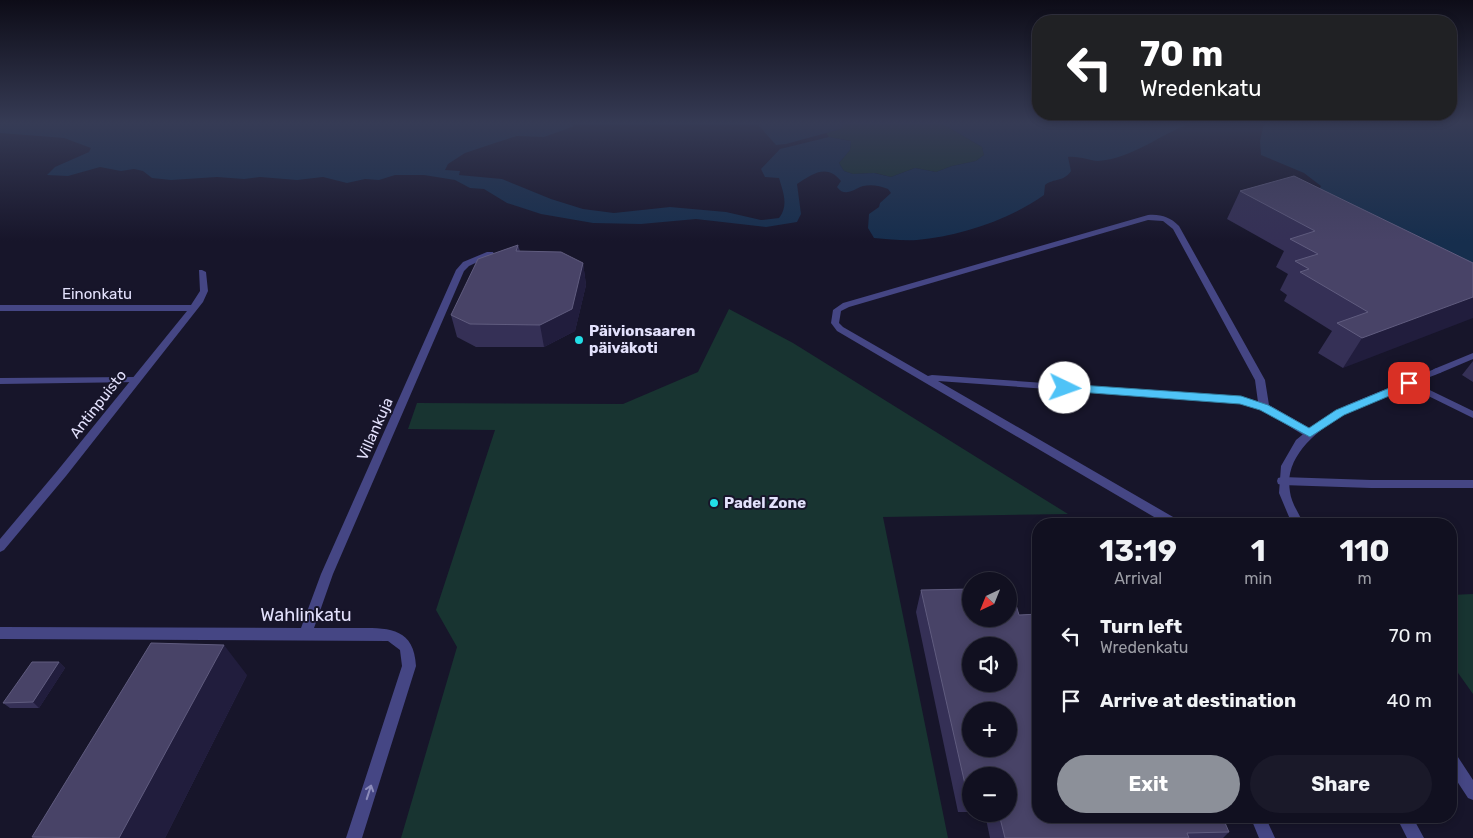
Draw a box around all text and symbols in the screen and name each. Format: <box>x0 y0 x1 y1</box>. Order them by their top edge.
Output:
text: 70 m <box>1140 33 1223 75</box>
icon: left <box>1057 35 1122 100</box>
text: Wredenkatu <box>1140 75 1262 102</box>
street label: Einonkatu <box>62 285 132 303</box>
place label: Päivionsaaren päiväkoti <box>589 322 695 357</box>
marker: Päivionsaaren päiväkoti <box>573 334 585 346</box>
position arrow <box>1038 361 1090 413</box>
pin <box>1388 362 1430 404</box>
street label: Antinpuisto <box>66 366 130 442</box>
icon: arrive <box>1395 369 1423 397</box>
street label: Villankuja <box>353 395 397 463</box>
place label: Padel Zone <box>724 494 806 512</box>
marker: Padel Zone <box>708 497 720 509</box>
text: 13:19 <box>1099 533 1177 569</box>
text: 1 <box>1251 533 1266 569</box>
text: 110 <box>1339 533 1390 569</box>
text: Arrival <box>1114 569 1162 588</box>
text: min <box>1244 569 1272 588</box>
text: m <box>1357 569 1372 588</box>
north arrow <box>962 572 1018 628</box>
map controls <box>962 572 1017 822</box>
street label: Wahlinkatu <box>260 604 352 626</box>
text: Turn left <box>1100 615 1182 638</box>
icon: left <box>1057 622 1085 650</box>
text: 70 m <box>1389 624 1432 647</box>
button: sound <box>962 637 1017 692</box>
text: Wredenkatu <box>1100 638 1188 657</box>
icon: arrive <box>1057 687 1085 715</box>
text: Arrive at destination <box>1100 689 1296 712</box>
text: 40 m <box>1387 689 1432 712</box>
button: + <box>962 702 1017 757</box>
button: Exit <box>1057 755 1240 813</box>
button: Share <box>1250 755 1432 813</box>
button: − <box>962 767 1017 822</box>
one-way arrow <box>364 784 374 800</box>

